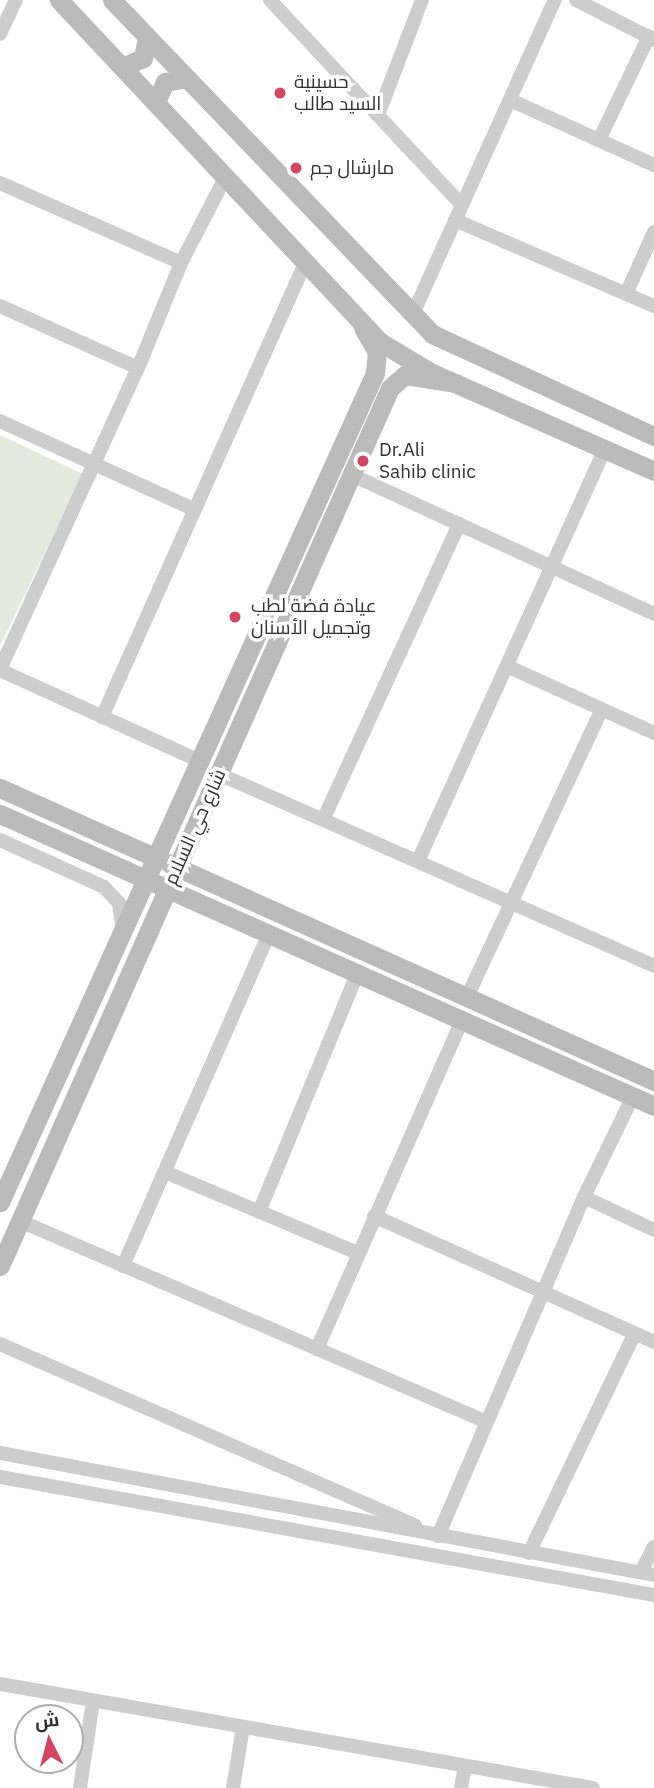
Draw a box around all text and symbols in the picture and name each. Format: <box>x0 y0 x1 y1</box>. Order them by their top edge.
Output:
place label: حسينية السيد طالب <box>294 71 381 115</box>
marker: حسينية السيد طالب <box>272 85 288 101</box>
place label: مارشال جم <box>310 157 394 179</box>
marker: مارشال جم <box>288 160 304 176</box>
place label: Dr.Ali Sahib clinic <box>379 439 476 483</box>
marker: Dr.Ali Sahib clinic <box>353 451 373 471</box>
place label: عيادة فضة لطب وتجميل الأسنان <box>251 595 376 639</box>
marker: عيادة فضة لطب وتجميل الأسنان <box>225 607 245 627</box>
street label: شارع حي السلام <box>159 766 231 888</box>
north arrow <box>14 1704 84 1774</box>
text: ش <box>34 1707 60 1733</box>

